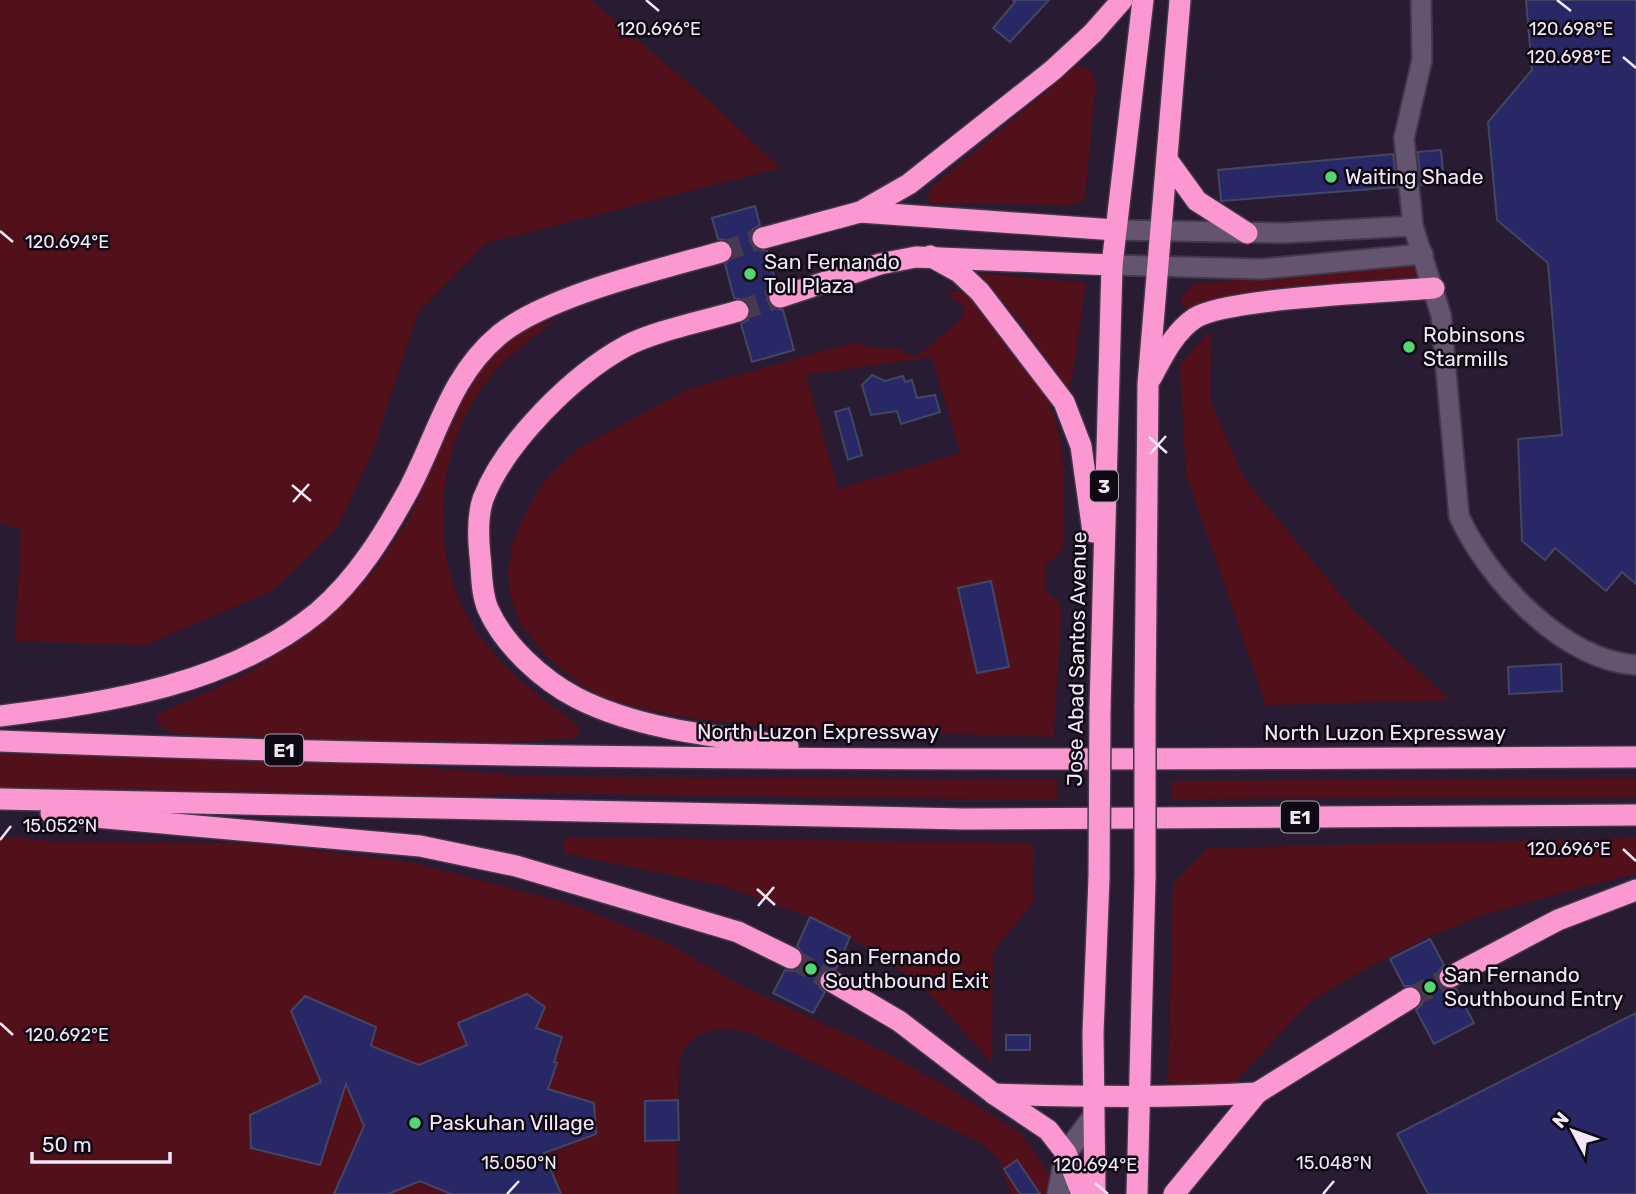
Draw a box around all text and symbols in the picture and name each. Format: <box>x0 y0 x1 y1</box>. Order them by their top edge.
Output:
text: 120.696°E <box>617 18 701 40</box>
text: 120.698°E <box>1529 18 1613 40</box>
text: 120.698°E <box>1527 46 1611 68</box>
place label: Waiting Shade <box>1345 164 1483 189</box>
marker: Waiting Shade <box>1323 169 1339 185</box>
text: 120.694°E <box>25 231 109 253</box>
place label: San Fernando Toll Plaza <box>764 249 900 298</box>
marker: San Fernando Toll Plaza <box>742 266 758 282</box>
place label: Robinsons Starmills <box>1423 322 1525 371</box>
marker: Robinsons Starmills <box>1401 339 1417 355</box>
road number: 3 <box>1090 471 1118 502</box>
street label: Jose Abad Santos Avenue <box>1062 532 1091 786</box>
street label: North Luzon Expressway <box>697 719 939 744</box>
street label: North Luzon Expressway <box>1264 720 1506 745</box>
road number: E1 <box>265 734 303 765</box>
road number: E1 <box>1281 802 1319 832</box>
text: 15.052°N <box>23 815 97 837</box>
text: 120.696°E <box>1527 838 1611 860</box>
place label: San Fernando Southbound Exit <box>825 944 989 993</box>
marker: San Fernando Southbound Exit <box>803 961 819 977</box>
place label: San Fernando Southbound Entry <box>1444 962 1624 1011</box>
marker: San Fernando Southbound Entry <box>1422 979 1438 995</box>
text: 120.692°E <box>25 1024 109 1046</box>
north arrow <box>1538 1096 1608 1166</box>
text: N <box>1547 1107 1574 1133</box>
place label: Paskuhan Village <box>429 1110 595 1135</box>
marker: Paskuhan Village <box>407 1115 423 1131</box>
scale bar <box>32 1120 170 1164</box>
text: 50 m <box>42 1132 92 1157</box>
text: 15.050°N <box>481 1152 557 1174</box>
text: 15.048°N <box>1296 1152 1372 1174</box>
text: 120.694°E <box>1053 1154 1137 1176</box>

